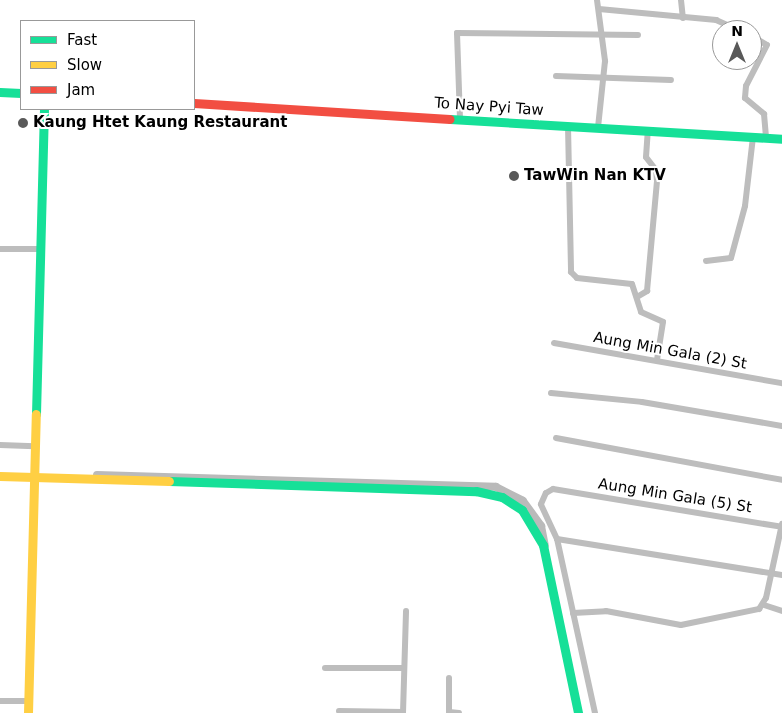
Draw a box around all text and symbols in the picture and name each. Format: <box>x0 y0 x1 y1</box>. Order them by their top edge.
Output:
legend <box>20 20 195 110</box>
north arrow <box>712 20 762 70</box>
text: N <box>731 23 743 39</box>
text: Fast <box>67 31 97 49</box>
text: Slow <box>67 56 102 74</box>
text: Jam <box>67 81 95 99</box>
street label: To Nay Pyi Taw <box>434 94 544 120</box>
place label: Kaung Htet Kaung Restaurant <box>33 114 287 132</box>
marker: Kaung Htet Kaung Restaurant <box>17 117 29 129</box>
place label: TawWin Nan KTV <box>524 167 666 185</box>
marker: TawWin Nan KTV <box>508 170 520 182</box>
street label: Aung Min Gala (2) St <box>592 329 748 373</box>
street label: Aung Min Gala (5) St <box>597 475 753 517</box>

